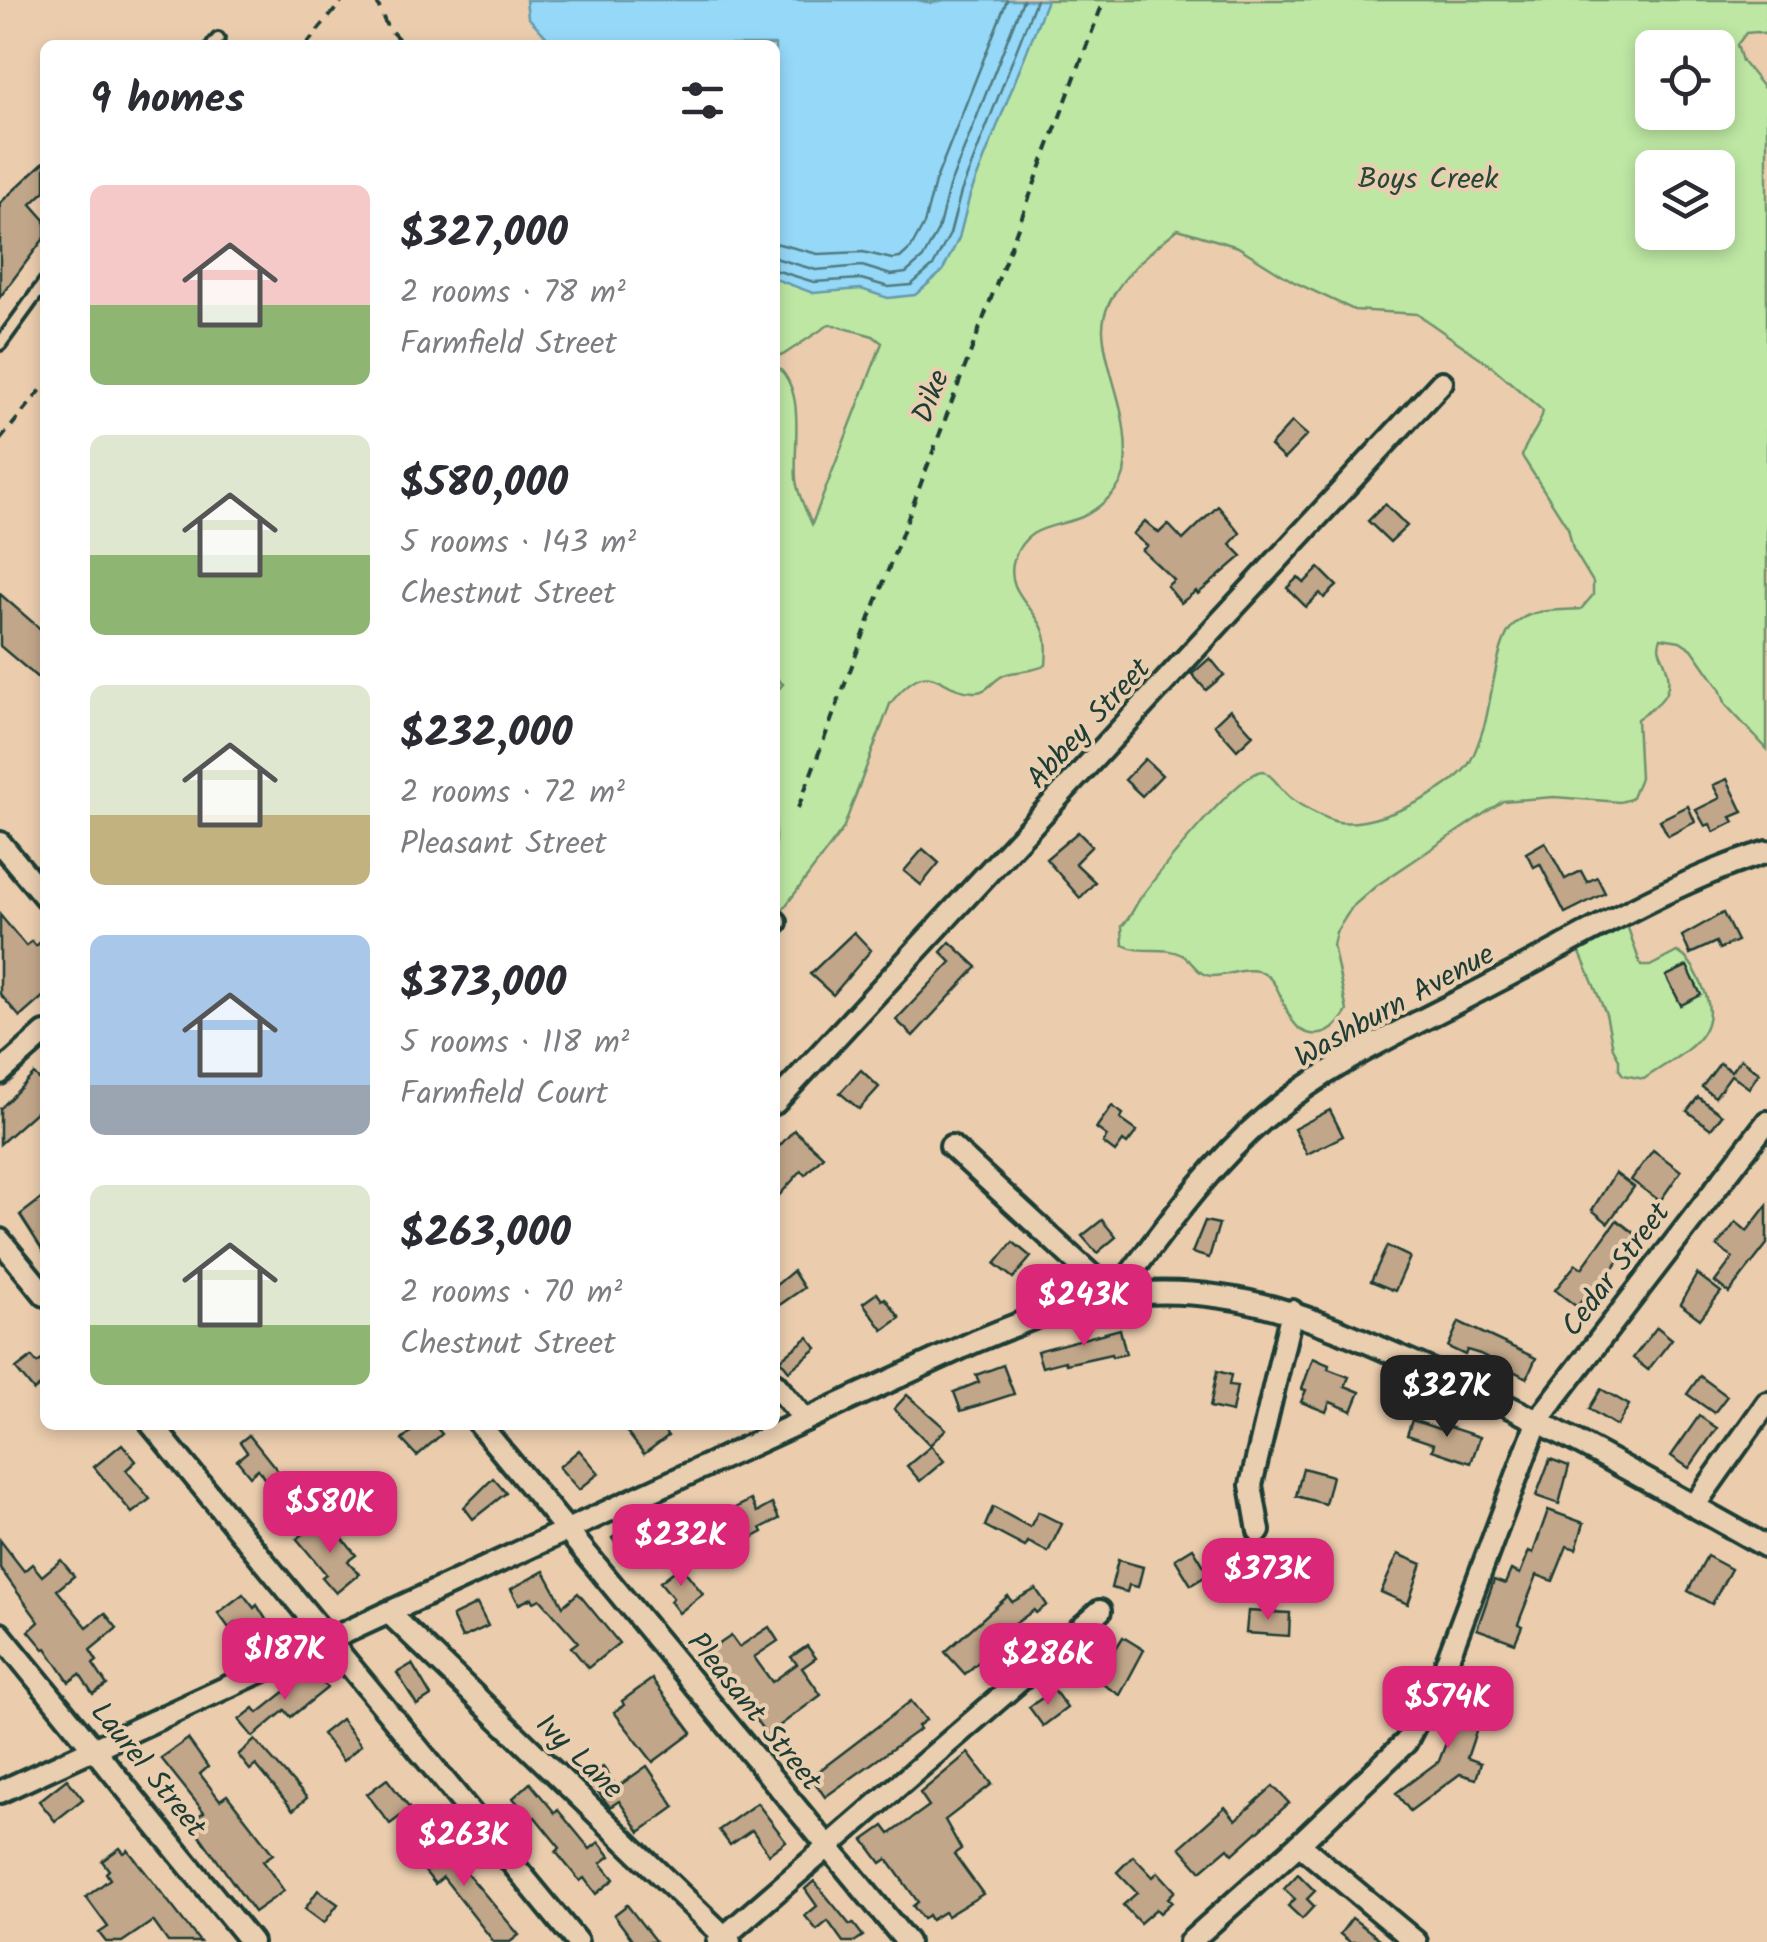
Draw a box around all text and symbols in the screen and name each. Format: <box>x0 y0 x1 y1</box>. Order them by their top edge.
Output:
map controls <box>1635 30 1735 250</box>
button: locate <box>1635 30 1735 130</box>
text: 9 homes <box>90 67 245 134</box>
icon: filters <box>675 73 730 128</box>
button: layers <box>1635 150 1735 250</box>
park label: Boys Creek <box>1358 156 1499 204</box>
text: $327,000 <box>400 201 568 268</box>
icon: home <box>170 225 290 345</box>
text: 2 rooms · 78 m² <box>400 268 626 319</box>
text: Farmfield Street <box>400 319 617 370</box>
street label: Dike <box>900 363 964 431</box>
text: $580,000 <box>400 451 568 518</box>
icon: home <box>170 475 290 595</box>
text: 5 rooms · 143 m² <box>400 518 636 569</box>
text: Chestnut Street <box>400 569 616 620</box>
street label: Abbey Street <box>1016 647 1164 801</box>
text: $232,000 <box>400 701 572 768</box>
icon: home <box>170 725 290 845</box>
text: 2 rooms · 72 m² <box>400 768 625 819</box>
text: Pleasant Street <box>400 819 607 870</box>
street label: Washburn Avenue <box>1286 932 1504 1082</box>
text: $373,000 <box>400 951 566 1018</box>
icon: home <box>170 975 290 1095</box>
text: 5 rooms · 118 m² <box>400 1018 629 1069</box>
text: Farmfield Court <box>400 1069 608 1120</box>
street label: Cedar Street <box>1550 1192 1684 1348</box>
text: $263,000 <box>400 1201 571 1268</box>
icon: home <box>170 1225 290 1345</box>
pin: $243K <box>1014 1264 1154 1349</box>
text: 2 rooms · 70 m² <box>400 1268 622 1319</box>
text: $243K <box>1038 1271 1130 1322</box>
text: Chestnut Street <box>400 1319 616 1370</box>
pin: $327K <box>1377 1355 1517 1440</box>
text: $327K <box>1402 1362 1492 1413</box>
pin: $580K <box>260 1471 400 1556</box>
text: $580K <box>285 1478 375 1529</box>
pin: $232K <box>611 1504 751 1589</box>
text: $232K <box>634 1511 728 1562</box>
pin: $373K <box>1198 1538 1338 1623</box>
text: $373K <box>1224 1545 1312 1596</box>
pin: $187K <box>215 1618 355 1703</box>
street label: Pleasant Street <box>674 1622 833 1803</box>
pin: $286K <box>978 1623 1118 1708</box>
text: $187K <box>244 1625 326 1676</box>
text: $286K <box>1001 1630 1095 1681</box>
pin: $574K <box>1378 1666 1518 1751</box>
text: $574K <box>1405 1673 1491 1724</box>
street label: Laurel Street <box>77 1692 218 1849</box>
street label: Ivy Lane <box>523 1703 634 1812</box>
pin: $263K <box>394 1804 534 1889</box>
text: $263K <box>418 1811 510 1862</box>

